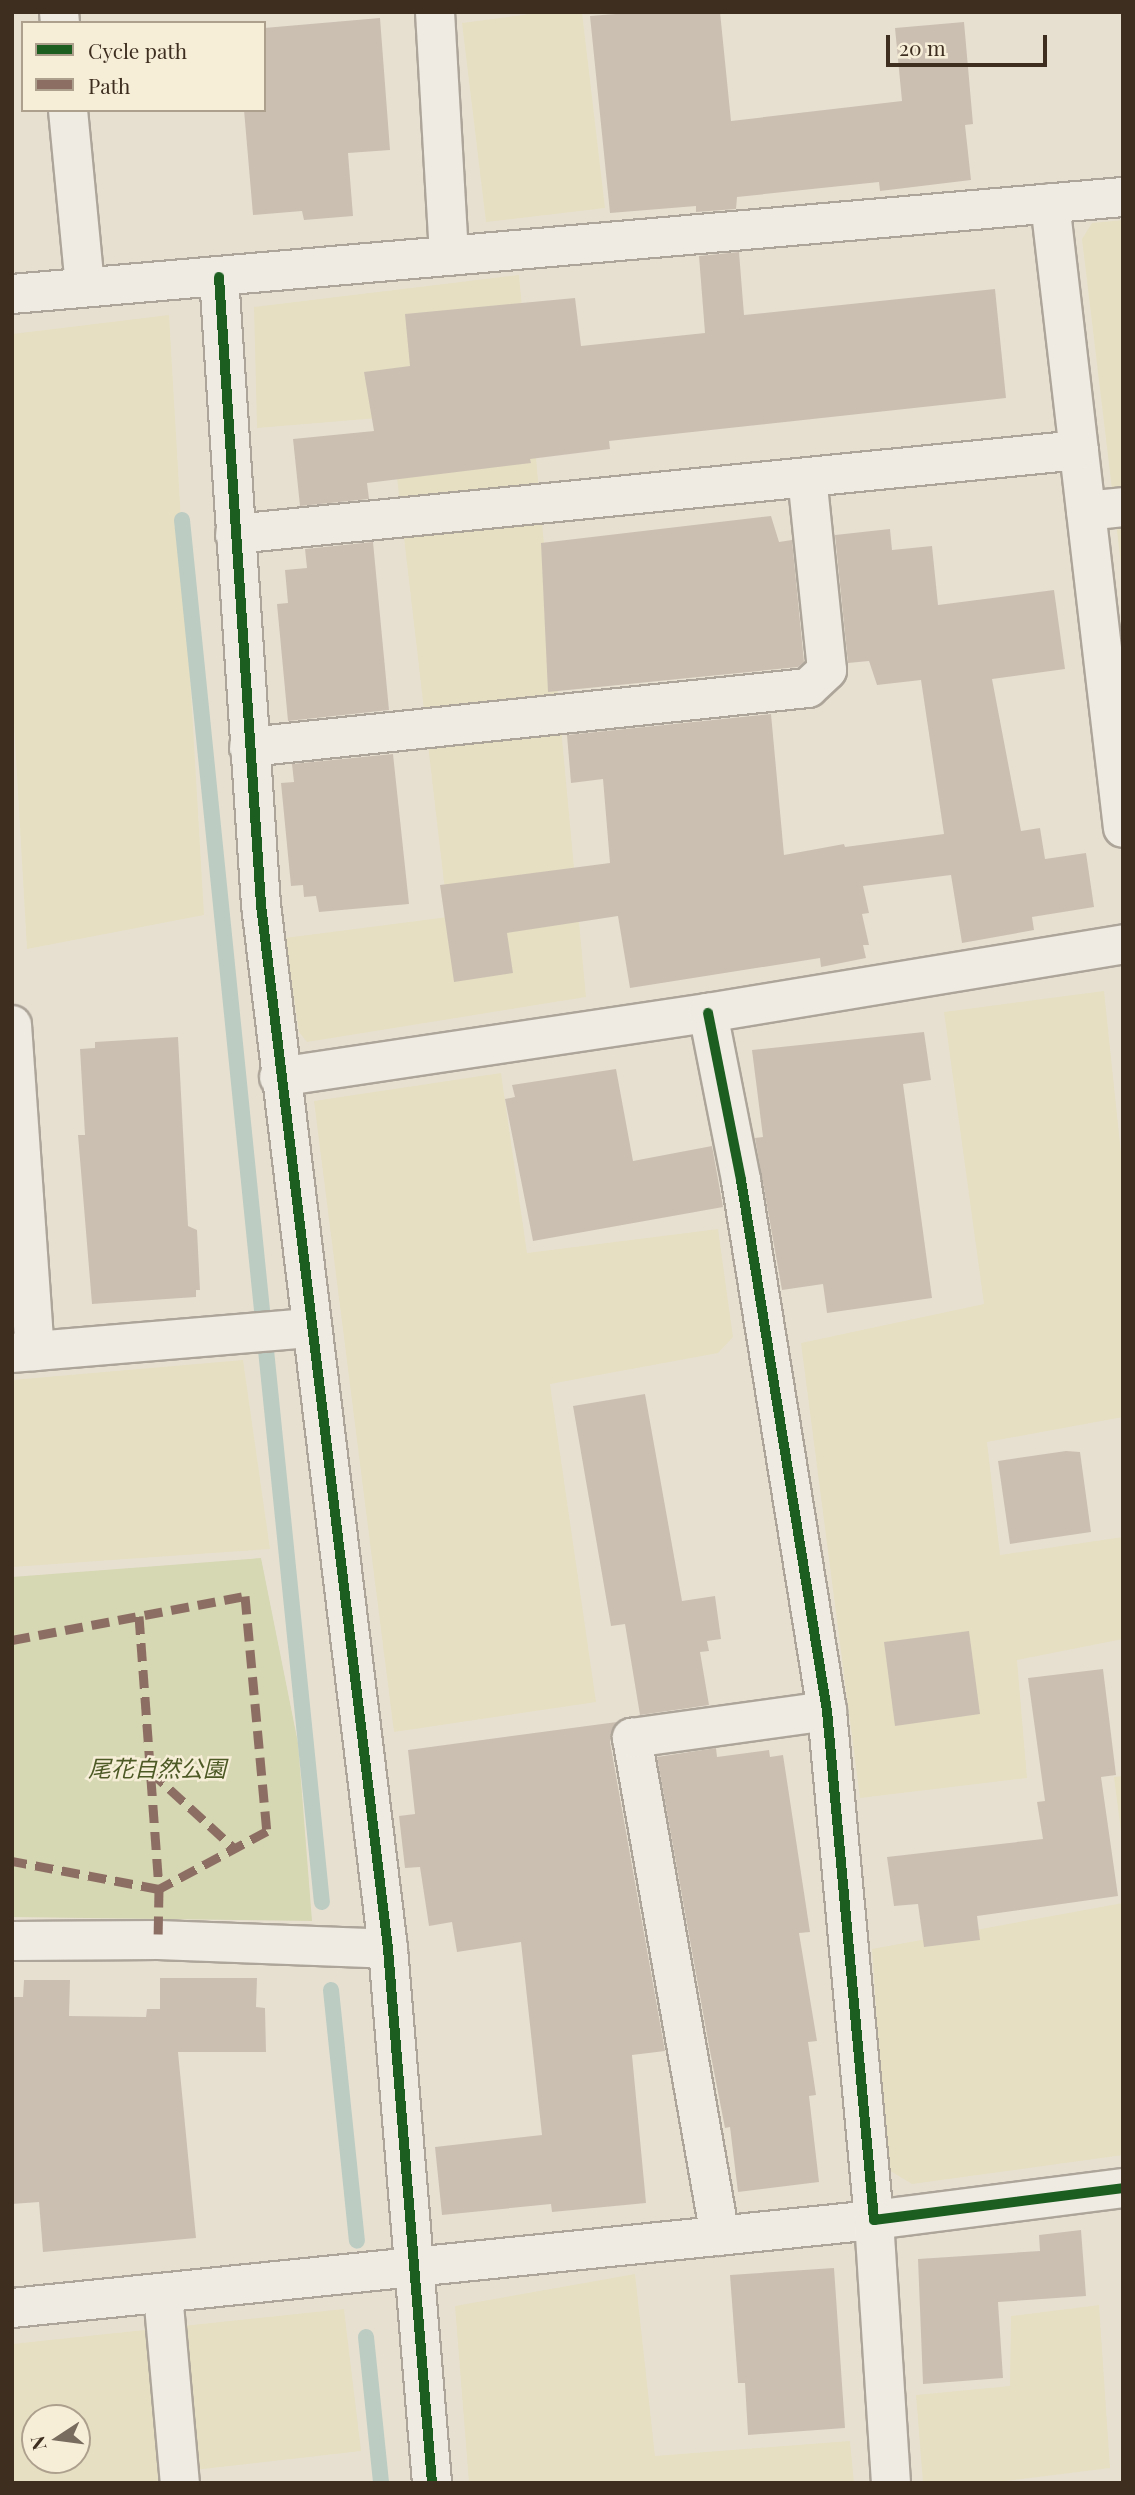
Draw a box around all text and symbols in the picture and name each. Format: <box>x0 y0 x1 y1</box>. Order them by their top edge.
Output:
legend <box>21 21 266 112</box>
scale bar <box>890 21 1051 65</box>
text: 20 m <box>899 33 946 61</box>
text: Cycle path <box>88 36 187 64</box>
text: Path <box>88 71 130 99</box>
park label: 尾花自然公園 <box>88 1754 226 1782</box>
north arrow <box>21 2404 91 2474</box>
text: N <box>23 2434 52 2453</box>

